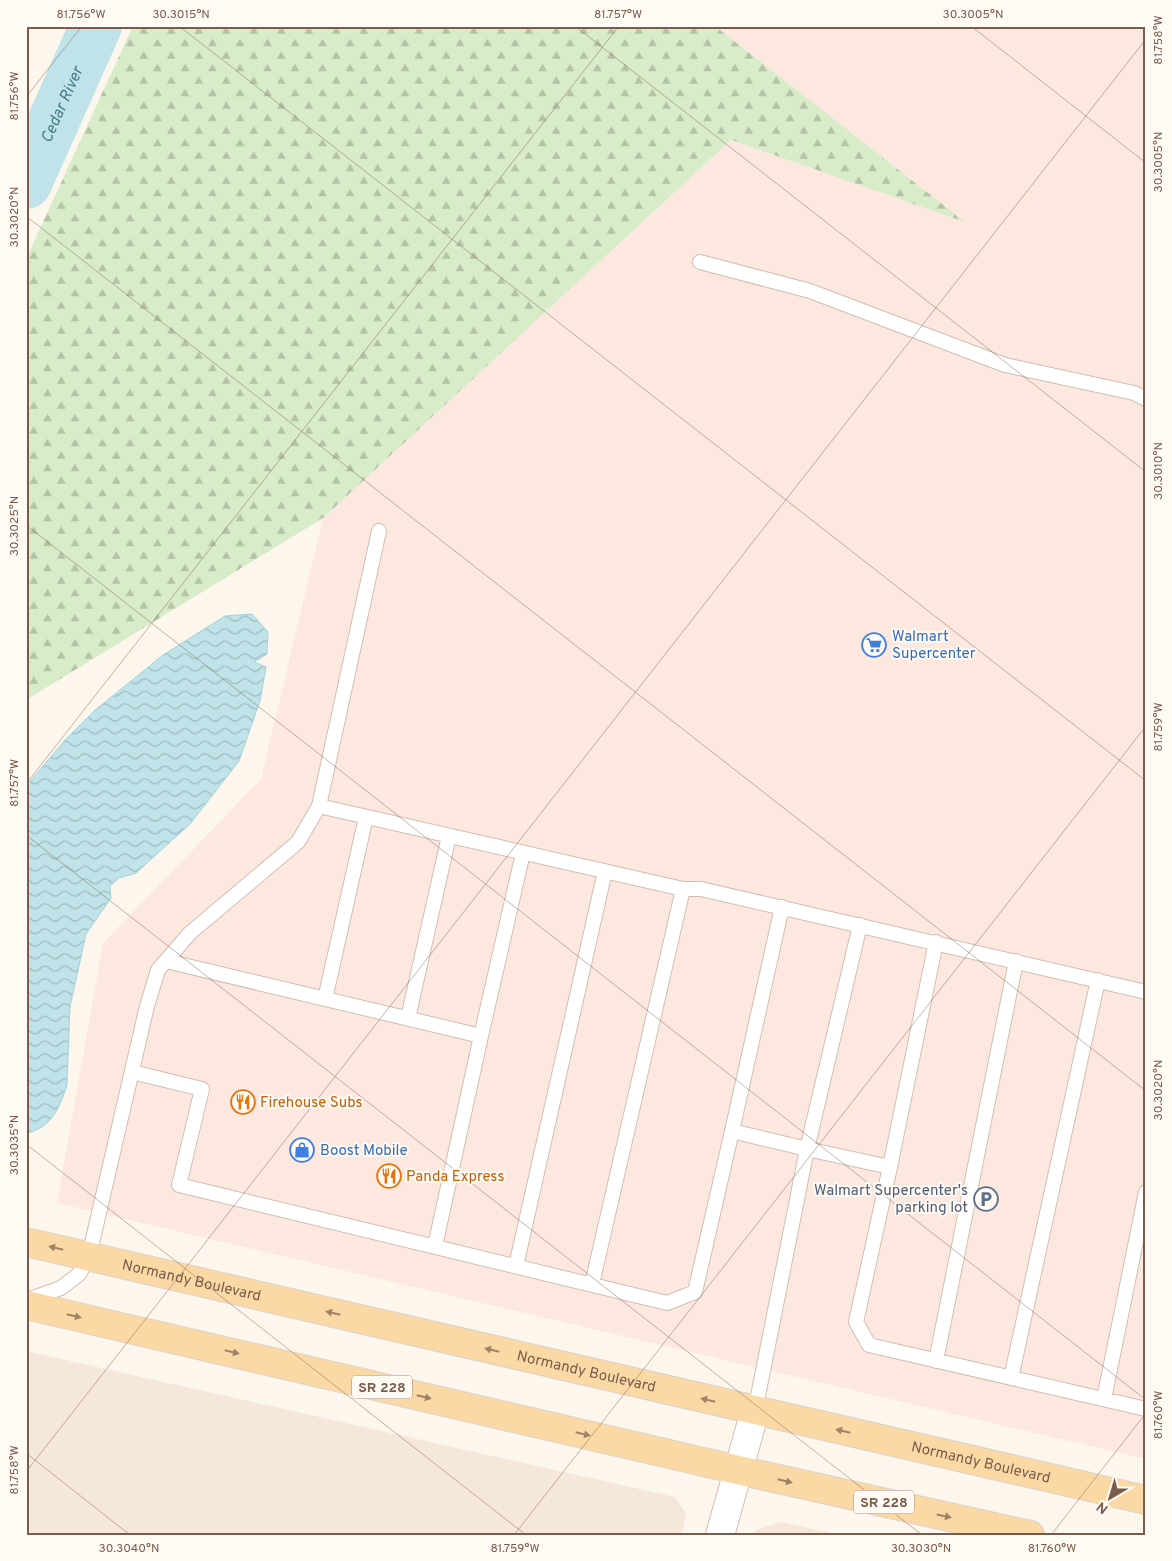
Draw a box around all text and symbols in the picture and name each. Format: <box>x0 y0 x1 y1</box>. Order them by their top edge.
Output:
text: 81.756°W <box>56 7 106 23</box>
text: 30.3015°N <box>152 7 210 23</box>
text: 81.757°W <box>594 7 642 23</box>
text: 30.3005°N <box>943 7 1003 23</box>
text: 81.758°W <box>1151 15 1167 65</box>
water label: Cedar River <box>37 62 89 146</box>
text: 81.756°W <box>7 71 23 121</box>
text: 30.3005°N <box>1151 132 1167 192</box>
text: 30.3020°N <box>7 187 23 247</box>
text: 30.3010°N <box>1151 442 1167 500</box>
text: 30.3025°N <box>7 496 23 556</box>
place label: Walmart Supercenter <box>892 628 976 664</box>
supermarket icon: Walmart Supercenter <box>861 632 887 658</box>
text: 81.759°W <box>1151 703 1167 751</box>
text: 81.757°W <box>7 759 23 807</box>
text: 30.3020°N <box>1151 1060 1167 1120</box>
restaurant icon: Firehouse Subs <box>230 1089 256 1115</box>
place label: Firehouse Subs <box>260 1094 362 1113</box>
text: 30.3035°N <box>7 1115 23 1175</box>
shop icon: Boost Mobile <box>289 1137 315 1163</box>
place label: Boost Mobile <box>320 1142 408 1161</box>
restaurant icon: Panda Express <box>376 1163 402 1189</box>
place label: Panda Express <box>406 1168 504 1187</box>
place label: Walmart Supercenter's parking lot <box>814 1182 968 1218</box>
parking icon: Walmart Supercenter's parking lot <box>973 1186 999 1212</box>
one-way arrow <box>48 1244 63 1252</box>
street label: Normandy Boulevard <box>120 1256 263 1307</box>
one-way arrow <box>326 1309 341 1317</box>
one-way arrow <box>66 1312 81 1320</box>
one-way arrow <box>484 1346 499 1354</box>
street label: Normandy Boulevard <box>515 1347 657 1398</box>
one-way arrow <box>225 1348 240 1356</box>
road number: SR 228 <box>352 1375 412 1398</box>
text: 81.760°W <box>1151 1391 1167 1439</box>
one-way arrow <box>417 1393 432 1401</box>
one-way arrow <box>700 1396 715 1404</box>
one-way arrow <box>835 1427 850 1435</box>
one-way arrow <box>575 1430 590 1438</box>
street label: Normandy Boulevard <box>909 1438 1052 1489</box>
text: 81.758°W <box>7 1445 23 1495</box>
north arrow <box>1084 1474 1134 1524</box>
one-way arrow <box>778 1477 794 1485</box>
road number: SR 228 <box>854 1490 914 1514</box>
text: N <box>1094 1497 1112 1517</box>
one-way arrow <box>936 1512 952 1520</box>
text: 30.3040°N <box>99 1541 159 1557</box>
text: 81.759°W <box>491 1541 539 1557</box>
text: 30.3030°N <box>891 1541 951 1557</box>
text: 81.760°W <box>1028 1541 1076 1557</box>

